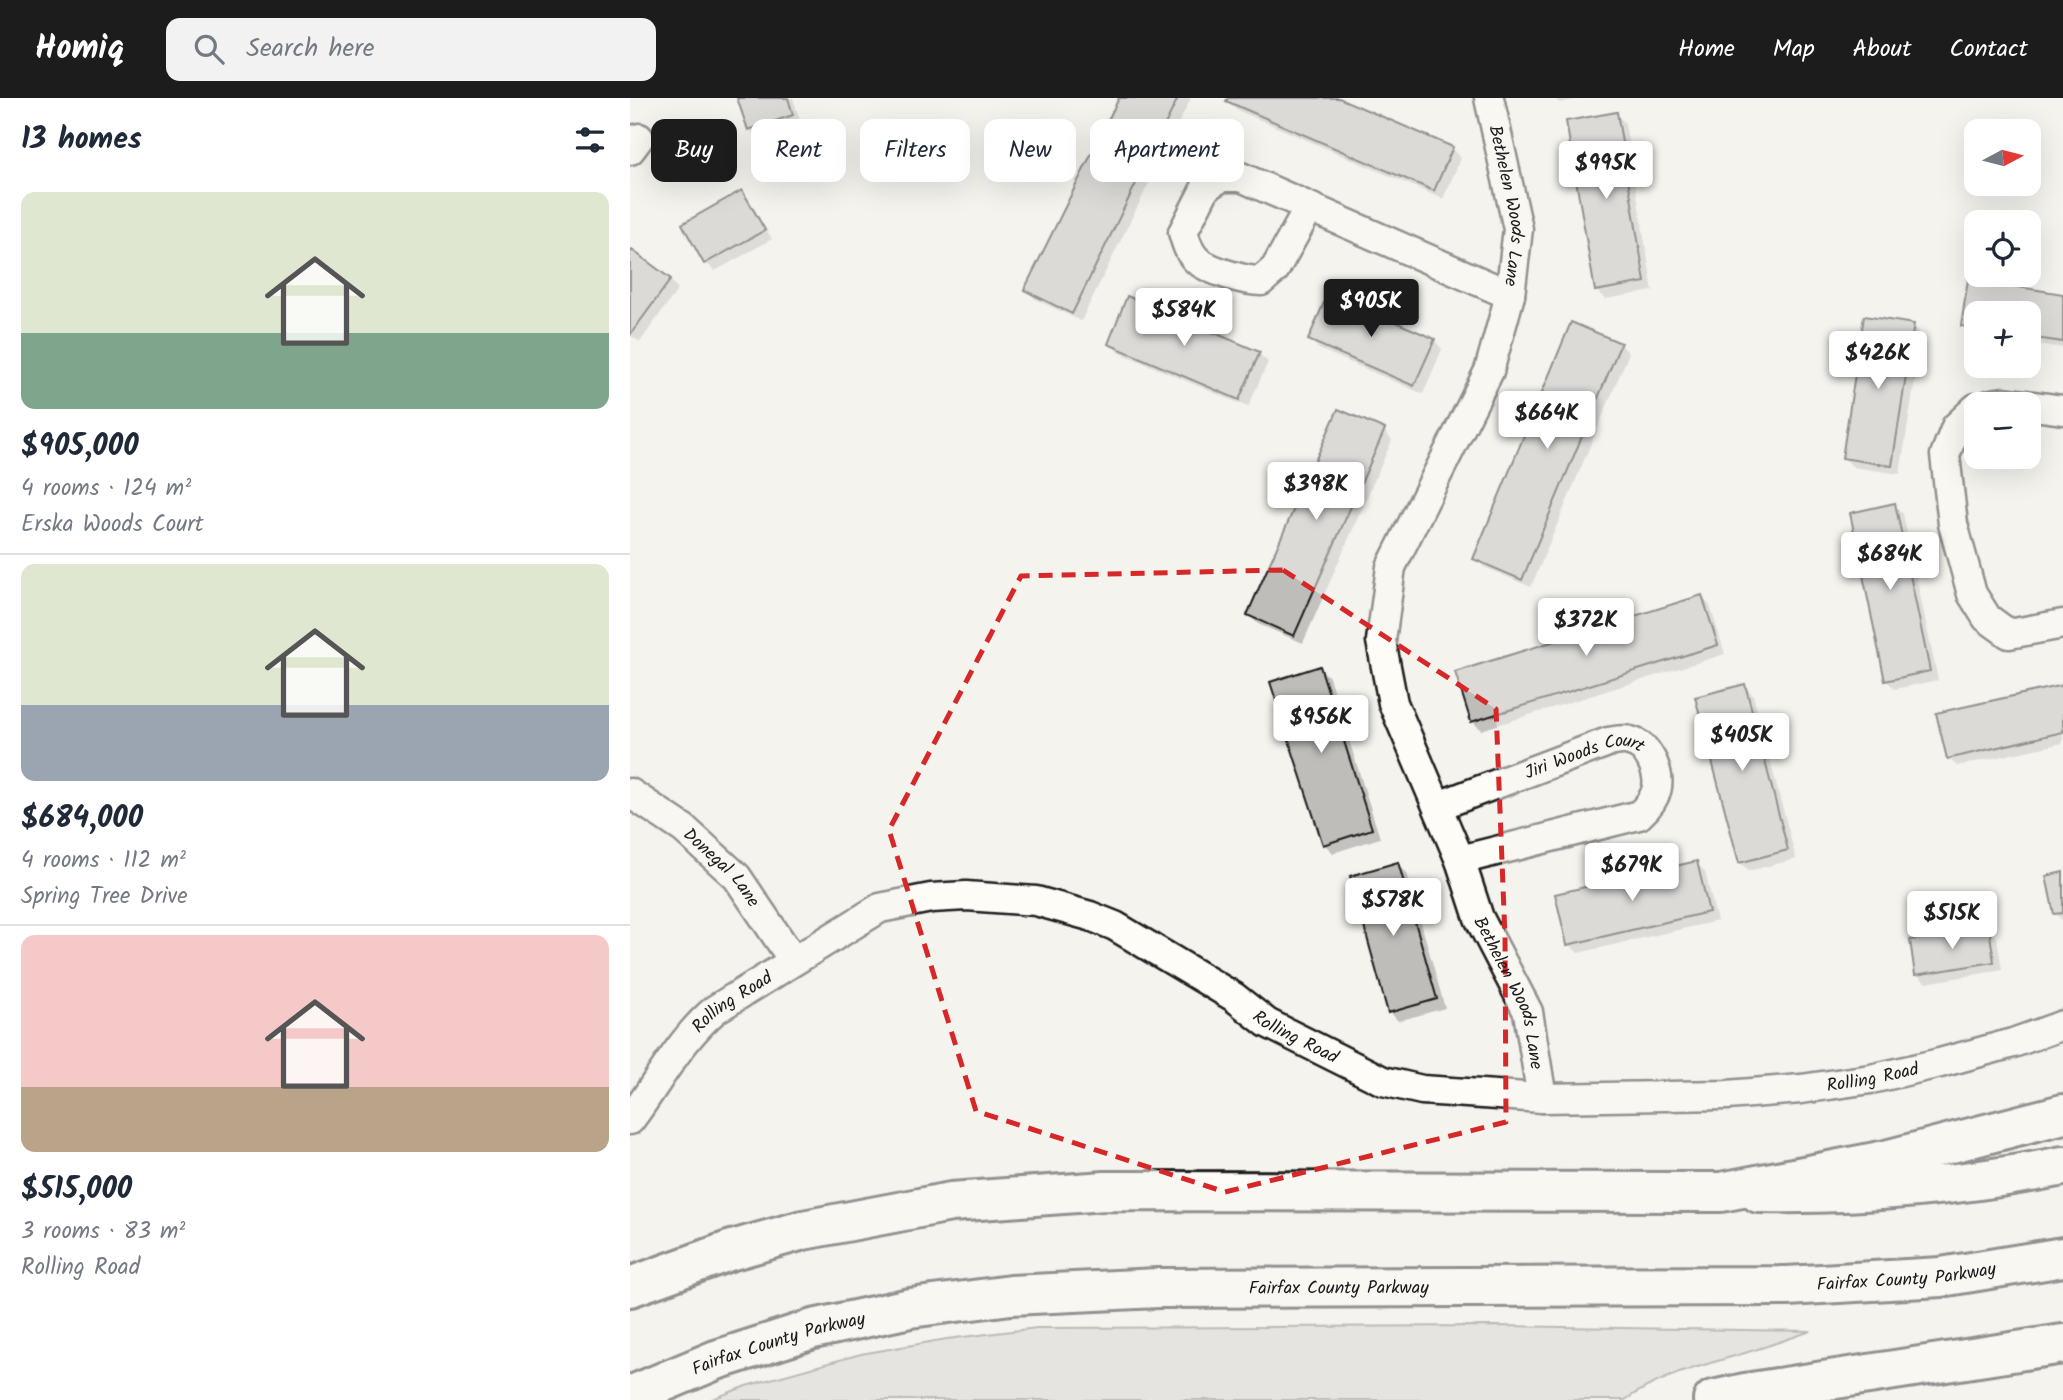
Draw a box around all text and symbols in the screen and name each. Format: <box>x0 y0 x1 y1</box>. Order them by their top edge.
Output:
search box <box>166 18 656 81</box>
text: Homiq <box>35 23 124 76</box>
text: Search here <box>246 28 374 70</box>
icon: search <box>190 30 228 68</box>
text: Home <box>1678 30 1735 69</box>
text: Map <box>1773 30 1815 69</box>
text: About <box>1853 30 1911 69</box>
text: Contact <box>1949 30 2028 69</box>
text: 13 homes <box>21 116 142 164</box>
chip: Buy <box>651 119 737 182</box>
chip: Rent <box>751 119 846 182</box>
chip: Filters <box>860 119 970 182</box>
chip: New <box>984 119 1076 182</box>
chip: Apartment <box>1090 119 1244 182</box>
north arrow <box>1964 119 2040 196</box>
map controls <box>1964 119 2041 469</box>
icon: filters <box>571 121 609 159</box>
street label: Bethelen Woods Lane <box>1479 123 1531 288</box>
pin: $995K <box>1557 141 1655 201</box>
text: $995K <box>1575 146 1637 182</box>
button: locate <box>1964 210 2041 287</box>
icon: home <box>252 238 378 364</box>
pin: $905K <box>1322 280 1420 339</box>
text: $905K <box>1340 284 1402 320</box>
pin: $584K <box>1135 288 1233 348</box>
text: $584K <box>1151 293 1217 329</box>
button: + <box>1964 301 2041 378</box>
pin: $426K <box>1829 331 1927 391</box>
text: $426K <box>1845 336 1911 372</box>
pin: $664K <box>1498 392 1596 451</box>
button: − <box>1964 392 2041 469</box>
text: $664K <box>1515 396 1579 432</box>
text: $905,000 <box>21 423 139 471</box>
pin: $398K <box>1267 462 1365 522</box>
text: $398K <box>1283 467 1349 503</box>
text: 4 rooms · 124 m² <box>21 471 191 507</box>
text: Erska Woods Court <box>21 507 204 543</box>
pin: $684K <box>1841 532 1939 592</box>
text: $684K <box>1857 537 1923 573</box>
pin: $372K <box>1537 598 1635 658</box>
text: $372K <box>1554 603 1618 639</box>
icon: home <box>252 610 378 736</box>
pin: $956K <box>1272 696 1370 755</box>
text: $956K <box>1289 700 1353 736</box>
pin: $405K <box>1693 714 1791 773</box>
text: $405K <box>1710 718 1774 754</box>
street label: Jiri Woods Court <box>1521 727 1651 788</box>
text: $684,000 <box>21 795 143 843</box>
street label: Donegal Lane <box>675 821 767 914</box>
text: 4 rooms · 112 m² <box>21 843 186 879</box>
pin: $679K <box>1583 844 1681 903</box>
text: $679K <box>1601 848 1663 884</box>
pin: $578K <box>1344 878 1442 938</box>
text: Spring Tree Drive <box>21 879 188 915</box>
text: $578K <box>1361 883 1425 919</box>
pin: $515K <box>1903 892 2001 951</box>
text: $515K <box>1923 896 1981 932</box>
street label: Bethelen Woods Lane <box>1465 912 1550 1072</box>
street label: Rolling Road <box>685 964 780 1040</box>
icon: home <box>252 981 378 1107</box>
street label: Rolling Road <box>1245 1004 1344 1073</box>
street label: Rolling Road <box>1825 1055 1923 1101</box>
text: $515,000 <box>21 1166 132 1214</box>
text: 3 rooms · 83 m² <box>21 1214 185 1250</box>
text: Rolling Road <box>21 1250 140 1286</box>
street label: Fairfax County Parkway <box>1816 1255 1999 1300</box>
street label: Fairfax County Parkway <box>1249 1274 1429 1304</box>
street label: Fairfax County Parkway <box>688 1305 869 1384</box>

